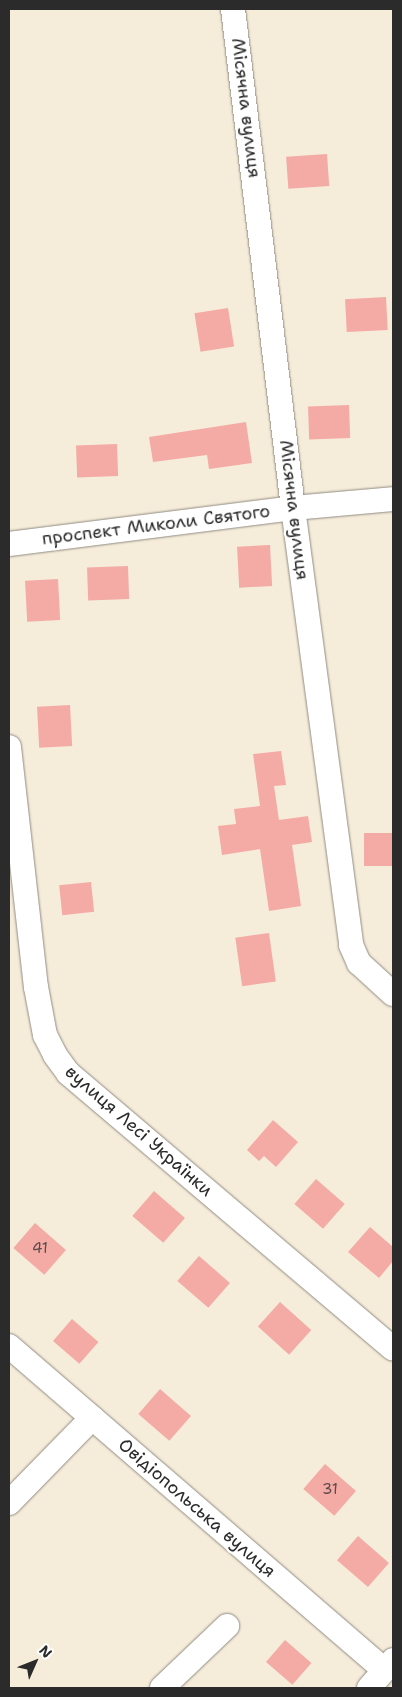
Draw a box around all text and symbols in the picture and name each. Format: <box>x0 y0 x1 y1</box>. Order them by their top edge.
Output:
street label: Місячна вулиця <box>227 37 265 179</box>
street label: Місячна вулиця <box>275 439 313 581</box>
street label: проспект Миколи Святого <box>41 500 271 550</box>
street label: вулиця Лесі Українки <box>61 1061 217 1201</box>
house number: 41 <box>32 1240 48 1258</box>
street label: Овідіопольська вулиця <box>114 1434 280 1582</box>
house number: 31 <box>322 1481 338 1499</box>
north arrow <box>10 1637 60 1687</box>
text: N <box>35 1641 56 1662</box>

